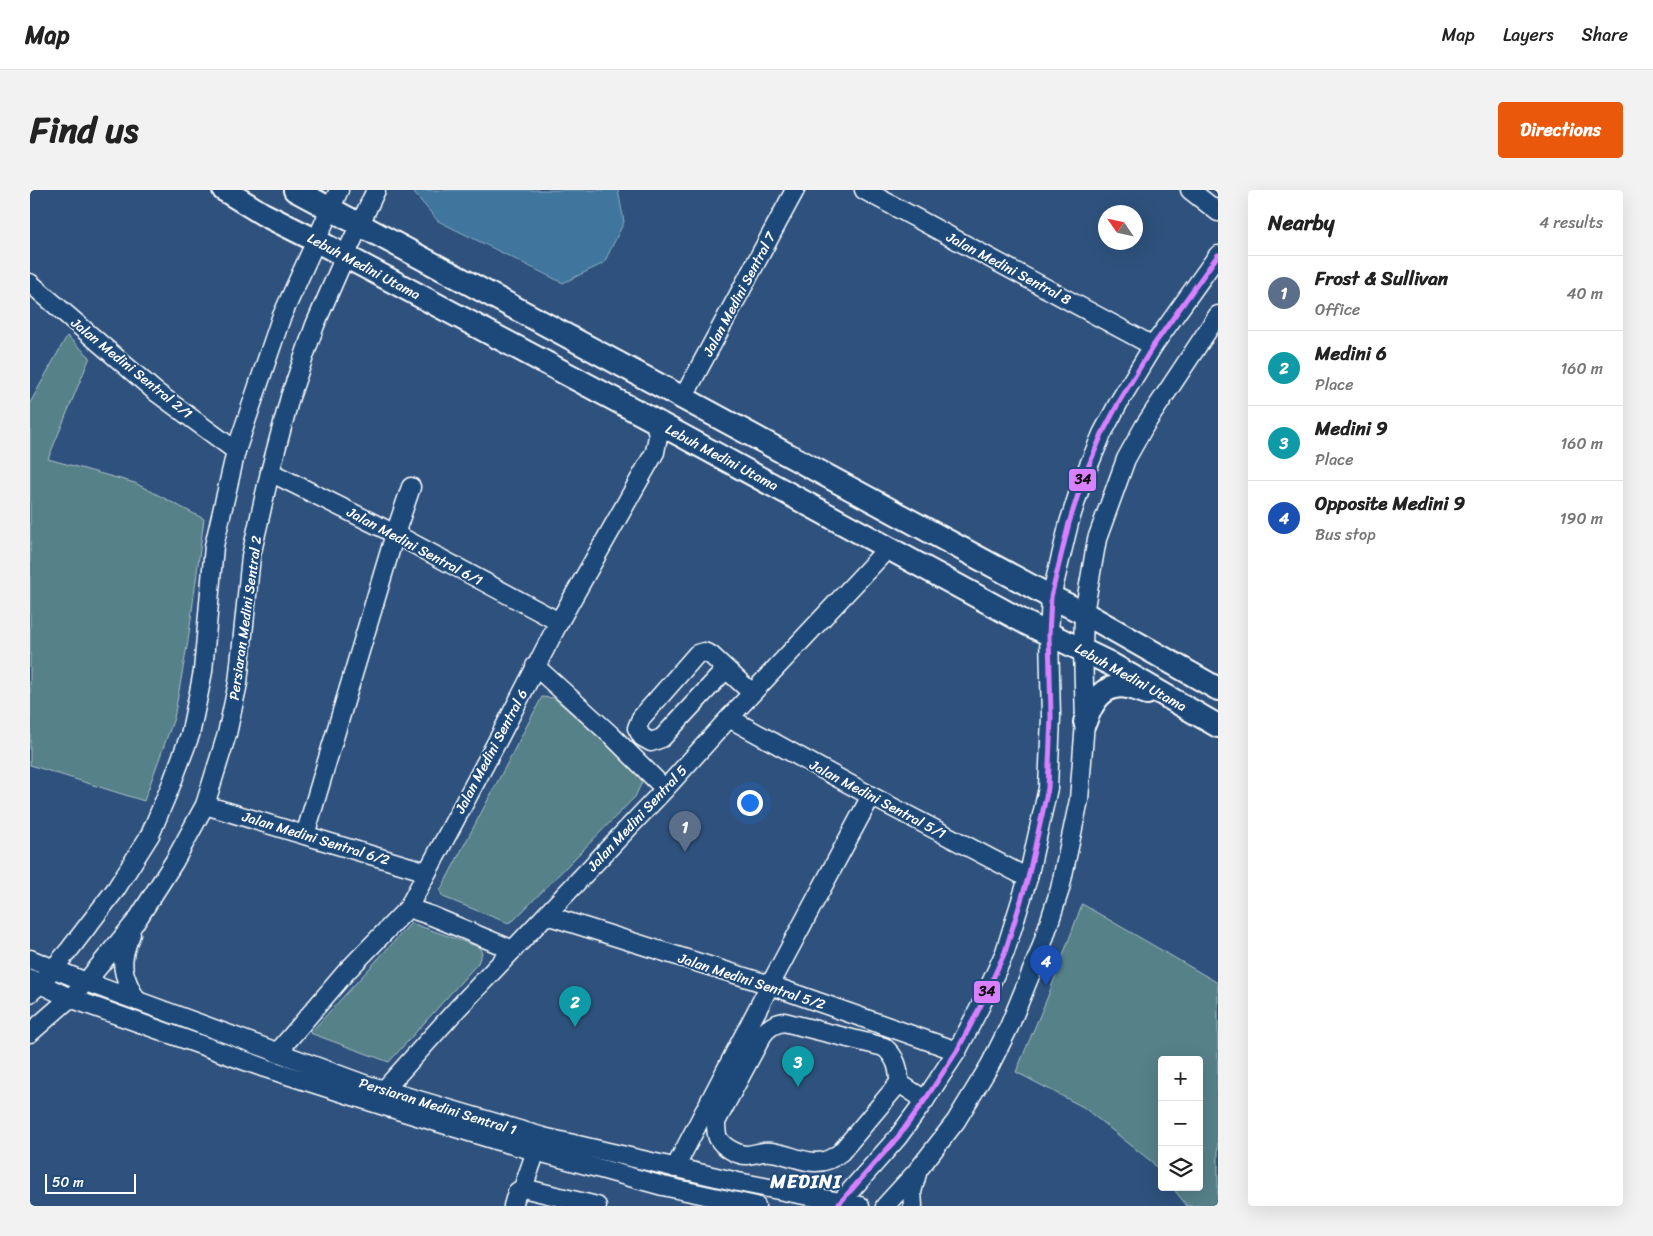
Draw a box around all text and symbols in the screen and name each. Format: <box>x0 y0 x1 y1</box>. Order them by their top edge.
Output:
text: Map <box>25 14 69 56</box>
text: Map <box>1442 19 1475 51</box>
text: Layers <box>1503 19 1554 51</box>
text: Share <box>1582 19 1628 51</box>
text: Find us <box>30 99 138 161</box>
button: Directions <box>1498 102 1623 158</box>
text: Nearby <box>1268 204 1334 242</box>
north arrow <box>1098 205 1143 250</box>
text: 4 results <box>1539 208 1603 237</box>
street label: Jalan Medini Sentral 8 <box>941 224 1076 312</box>
street label: Lebuh Medini Utama <box>303 226 425 307</box>
street label: Jalan Medini Sentral 7 <box>696 227 783 362</box>
text: Frost & Sullivan <box>1315 262 1448 295</box>
text: 1 <box>1281 279 1287 308</box>
text: 40 m <box>1566 279 1603 308</box>
text: Office <box>1315 295 1360 324</box>
street label: Jalan Medini Sentral 2/1 <box>64 311 198 426</box>
text: Medini 6 <box>1315 337 1387 370</box>
text: 2 <box>1279 354 1289 383</box>
text: 160 m <box>1560 354 1603 383</box>
text: Place <box>1315 370 1354 399</box>
text: Medini 9 <box>1315 412 1388 445</box>
street label: Lebuh Medini Utama <box>661 417 783 498</box>
text: 3 <box>1280 429 1288 458</box>
text: 160 m <box>1560 429 1603 458</box>
text: Place <box>1315 445 1354 474</box>
text: 34 <box>1074 467 1091 492</box>
line badge: 34 <box>1068 468 1097 492</box>
text: Opposite Medini 9 <box>1315 487 1465 520</box>
street label: Jalan Medini Sentral 6/1 <box>341 500 487 593</box>
text: 4 <box>1279 504 1289 533</box>
text: 190 m <box>1560 504 1603 533</box>
text: Bus stop <box>1315 520 1376 549</box>
street label: Persiaran Medini Sentral 2 <box>222 534 269 702</box>
street label: Lebuh Medini Utama <box>1070 636 1192 719</box>
street label: Jalan Medini Sentral 6 <box>448 684 535 819</box>
street label: Jalan Medini Sentral 5/1 <box>804 752 950 846</box>
street label: Jalan Medini Sentral 5 <box>580 759 694 878</box>
your location <box>737 790 763 816</box>
street label: Jalan Medini Sentral 6/2 <box>238 804 393 873</box>
pin: 1 <box>669 811 701 852</box>
pin: 4 <box>1030 945 1062 986</box>
street label: Jalan Medini Sentral 5/2 <box>674 946 829 1017</box>
text: 34 <box>978 979 995 1004</box>
line badge: 34 <box>973 980 1001 1004</box>
pin: 2 <box>559 986 591 1027</box>
pin: 3 <box>782 1046 814 1087</box>
map controls <box>1158 1056 1203 1191</box>
button: + <box>1158 1056 1203 1101</box>
street label: Persiaran Medini Sentral 1 <box>356 1071 520 1142</box>
button: − <box>1158 1101 1203 1146</box>
button: layers <box>1158 1146 1203 1191</box>
district label: MEDINI <box>769 1165 842 1198</box>
text: 50 m <box>52 1170 84 1195</box>
scale bar <box>45 1171 136 1194</box>

